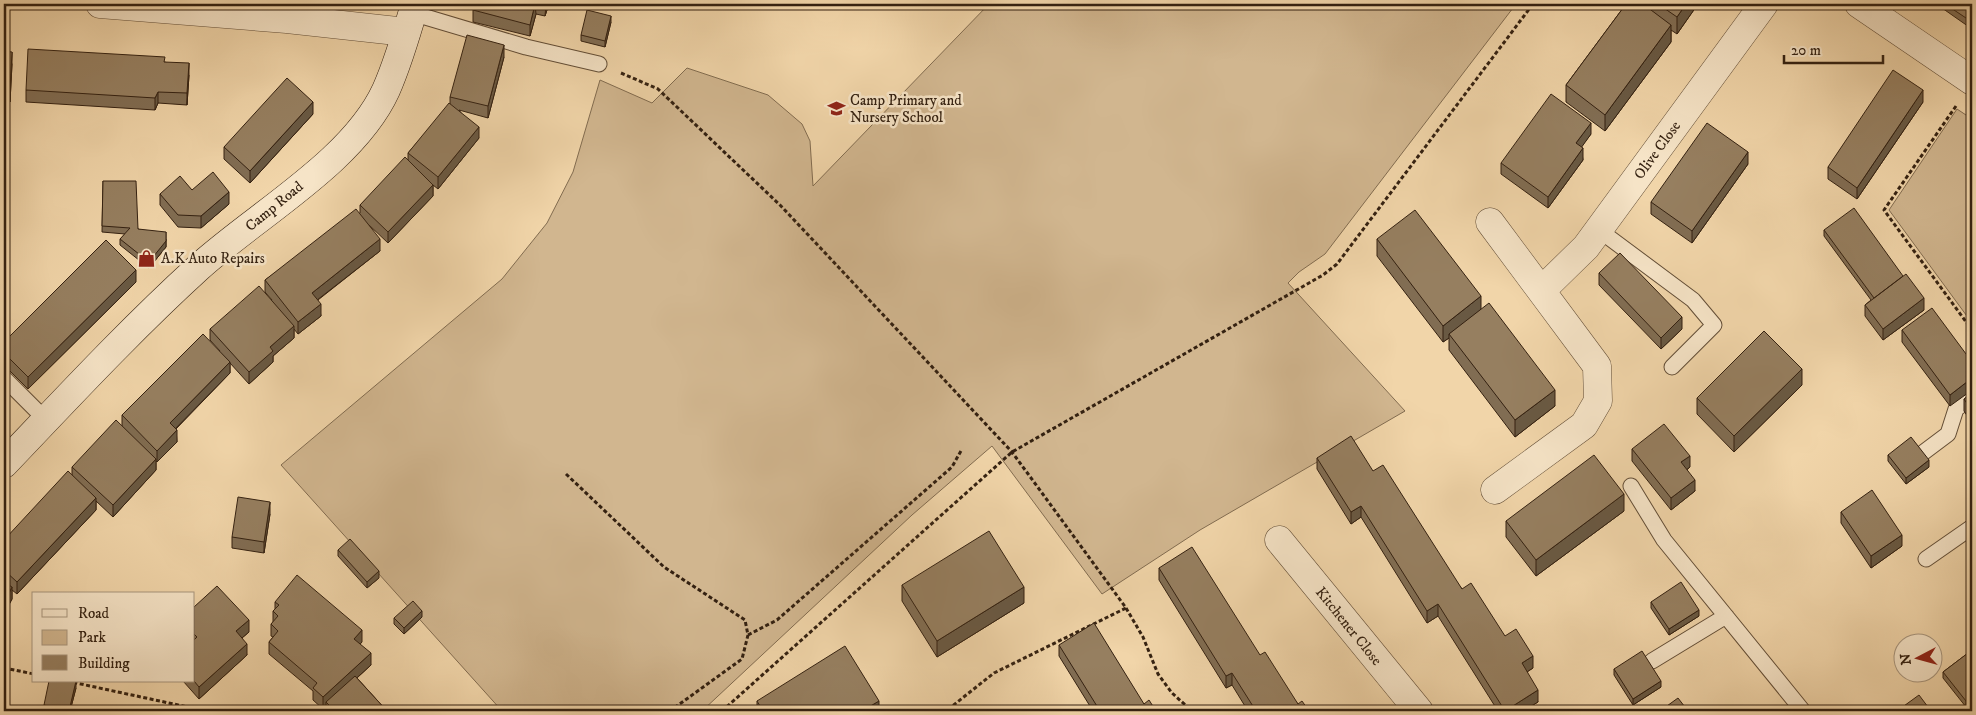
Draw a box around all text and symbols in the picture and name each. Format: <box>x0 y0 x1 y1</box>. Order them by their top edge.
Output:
scale bar <box>1784 32 1882 64</box>
text: 20 m <box>1791 41 1821 60</box>
place label: Camp Primary and Nursery School <box>850 91 962 127</box>
school or university icon: Camp Primary and Nursery School <box>826 99 846 119</box>
street label: Olive Close <box>1630 117 1685 183</box>
street label: Camp Road <box>241 177 308 236</box>
shop icon: A.K Auto Repairs <box>137 248 157 268</box>
place label: A.K Auto Repairs <box>161 249 265 268</box>
street label: Kitchener Close <box>1311 583 1386 669</box>
legend <box>32 592 195 682</box>
text: Road <box>78 604 110 623</box>
text: Park <box>78 628 107 647</box>
north arrow <box>1894 632 1944 682</box>
text: N <box>1896 652 1916 666</box>
text: Building <box>78 654 130 673</box>

